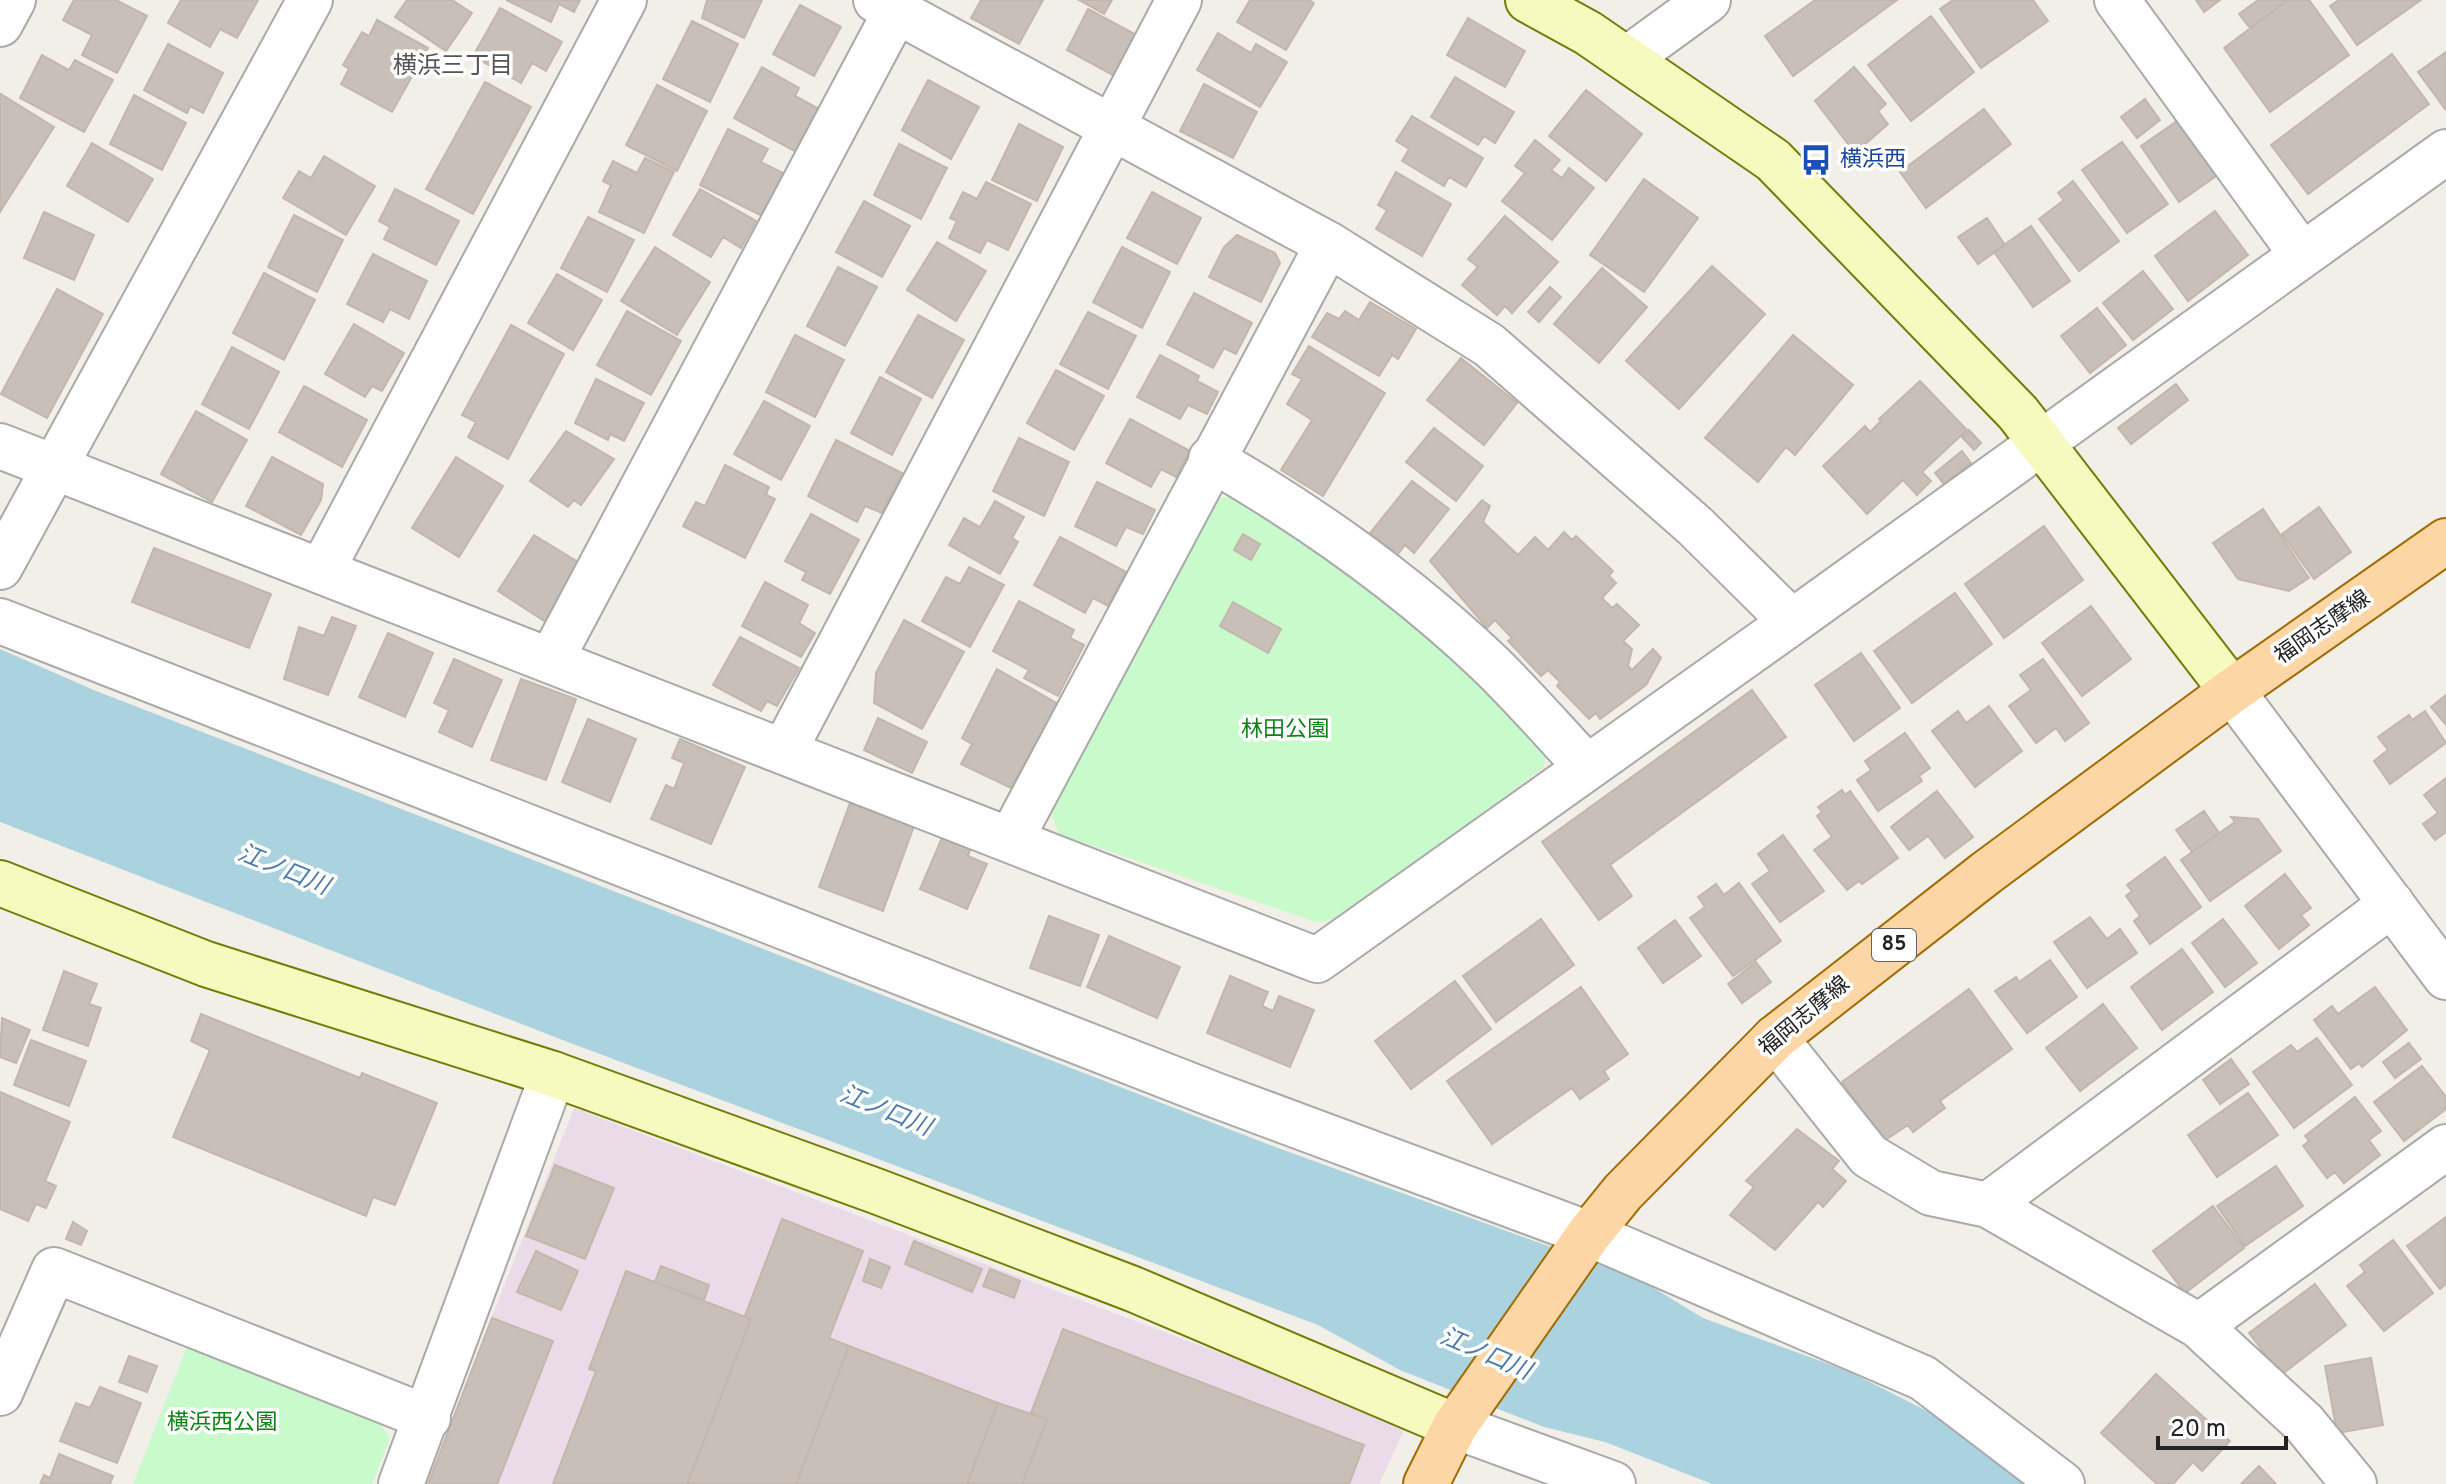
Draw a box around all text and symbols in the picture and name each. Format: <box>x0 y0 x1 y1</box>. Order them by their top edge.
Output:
district label: 横浜三丁目 <box>393 52 513 82</box>
bus stop icon: 横浜西 <box>1799 143 1833 177</box>
place label: 横浜西 <box>1840 147 1906 174</box>
street label: 福岡志摩線 <box>2270 585 2376 671</box>
park label: 林田公園 <box>1241 717 1329 744</box>
water label: 江ノ口川 <box>233 839 336 904</box>
road number: 85 <box>1872 929 1916 961</box>
street label: 福岡志摩線 <box>1754 971 1856 1063</box>
water label: 江ノ口川 <box>835 1080 938 1145</box>
water label: 江ノ口川 <box>1435 1322 1538 1389</box>
scale bar <box>2158 1400 2286 1450</box>
park label: 横浜西公園 <box>167 1410 277 1437</box>
text: 20 m <box>2170 1415 2226 1445</box>

